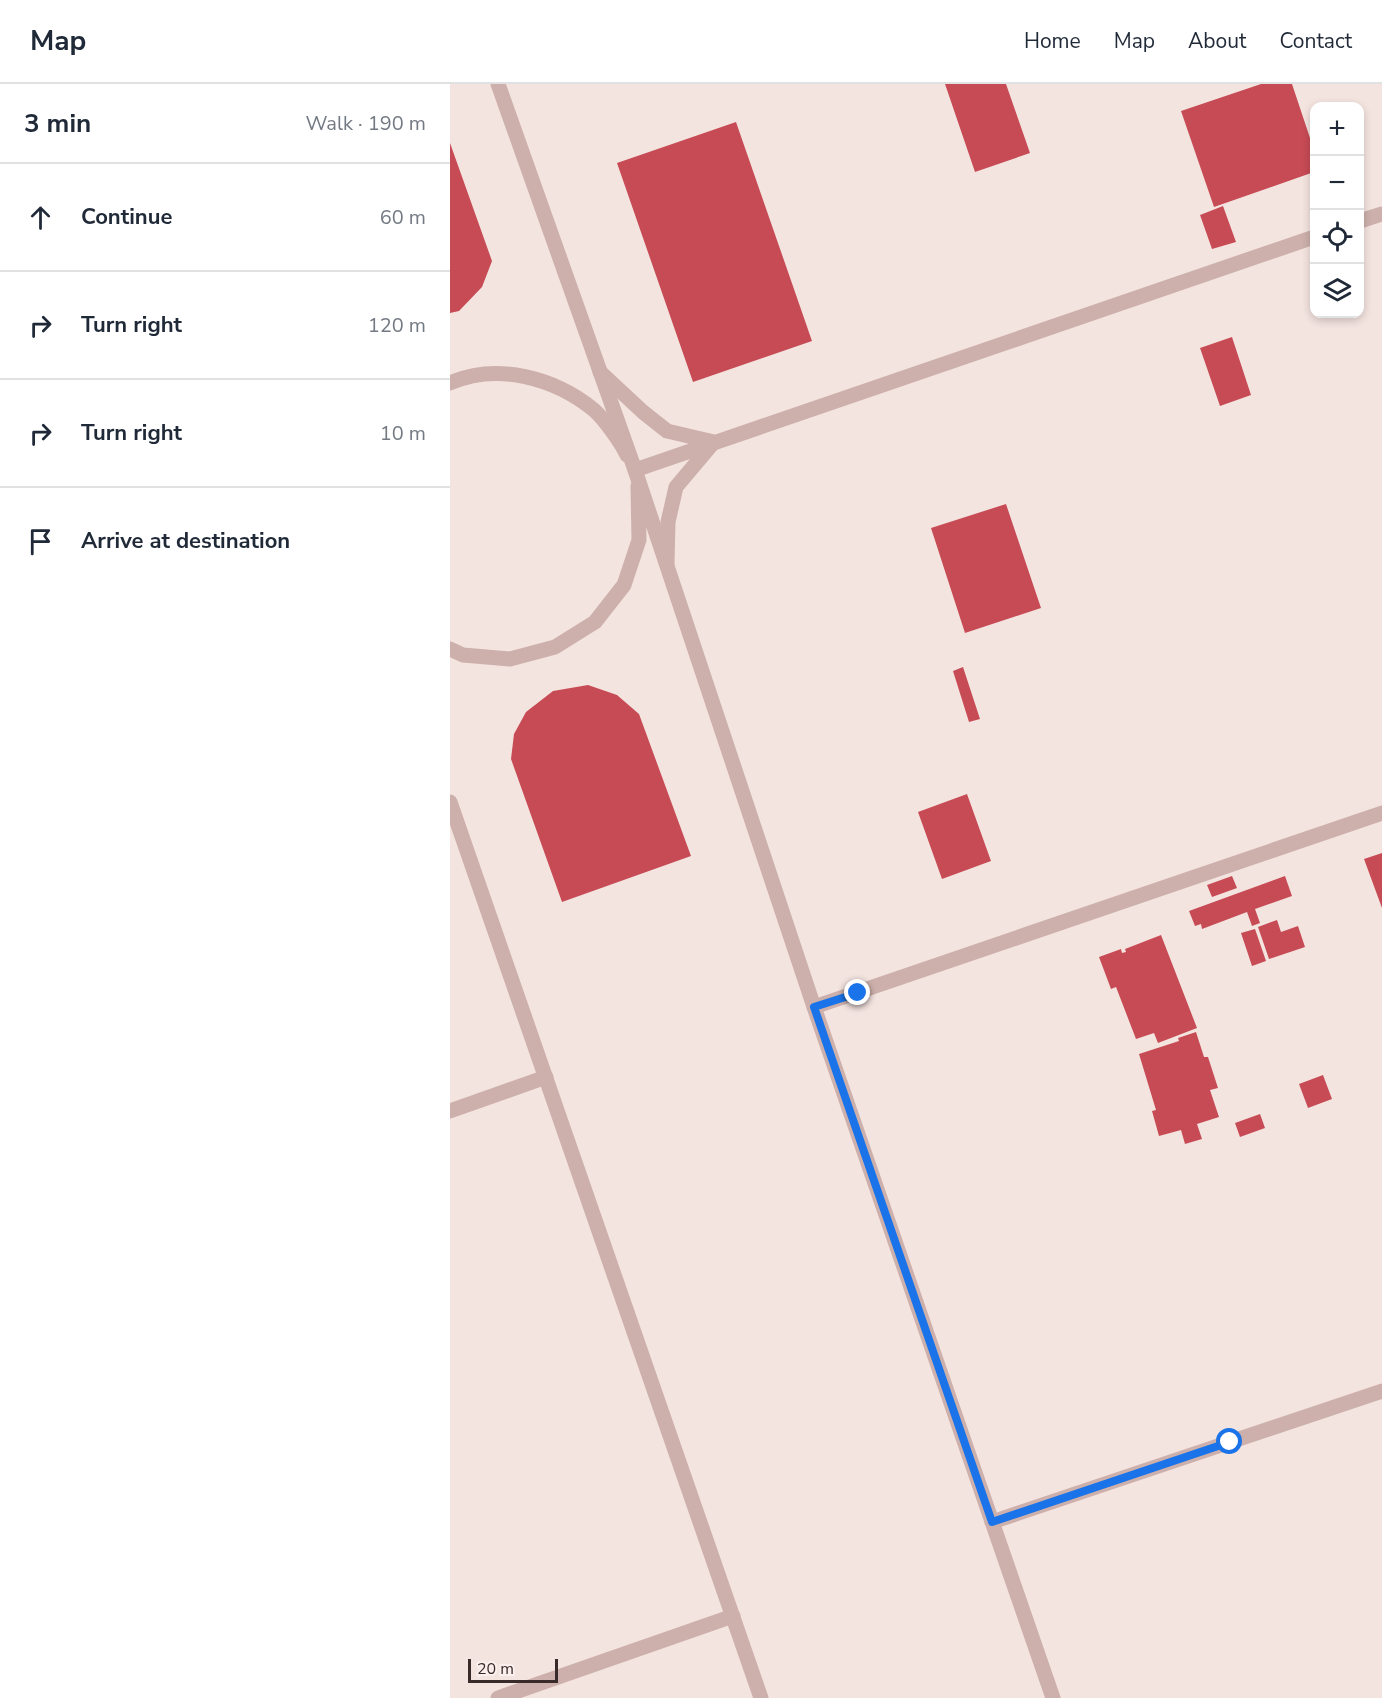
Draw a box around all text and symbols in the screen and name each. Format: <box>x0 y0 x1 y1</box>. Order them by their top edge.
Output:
text: Map <box>30 22 86 60</box>
text: Home <box>1024 27 1081 55</box>
text: Map <box>1114 27 1155 55</box>
text: About <box>1188 27 1246 55</box>
text: Contact <box>1279 27 1352 55</box>
map controls <box>1310 102 1364 318</box>
button: + <box>1310 102 1364 156</box>
text: 3 min <box>24 106 91 141</box>
text: Walk · 190 m <box>306 110 426 137</box>
button: − <box>1310 156 1364 210</box>
icon: ahead <box>24 201 57 234</box>
text: Continue <box>81 202 172 232</box>
text: 60 m <box>380 204 426 231</box>
button: locate <box>1310 210 1364 264</box>
button: layers <box>1310 264 1364 318</box>
icon: right <box>24 309 57 342</box>
text: Turn right <box>81 310 182 340</box>
text: 120 m <box>368 312 426 339</box>
icon: right <box>24 417 57 450</box>
text: Turn right <box>81 418 182 448</box>
text: 10 m <box>380 420 426 447</box>
icon: arrive <box>24 525 57 558</box>
text: Arrive at destination <box>81 526 290 556</box>
route end <box>844 979 870 1005</box>
route start <box>1216 1428 1242 1454</box>
scale bar <box>468 1656 558 1684</box>
text: 20 m <box>477 1658 514 1680</box>

